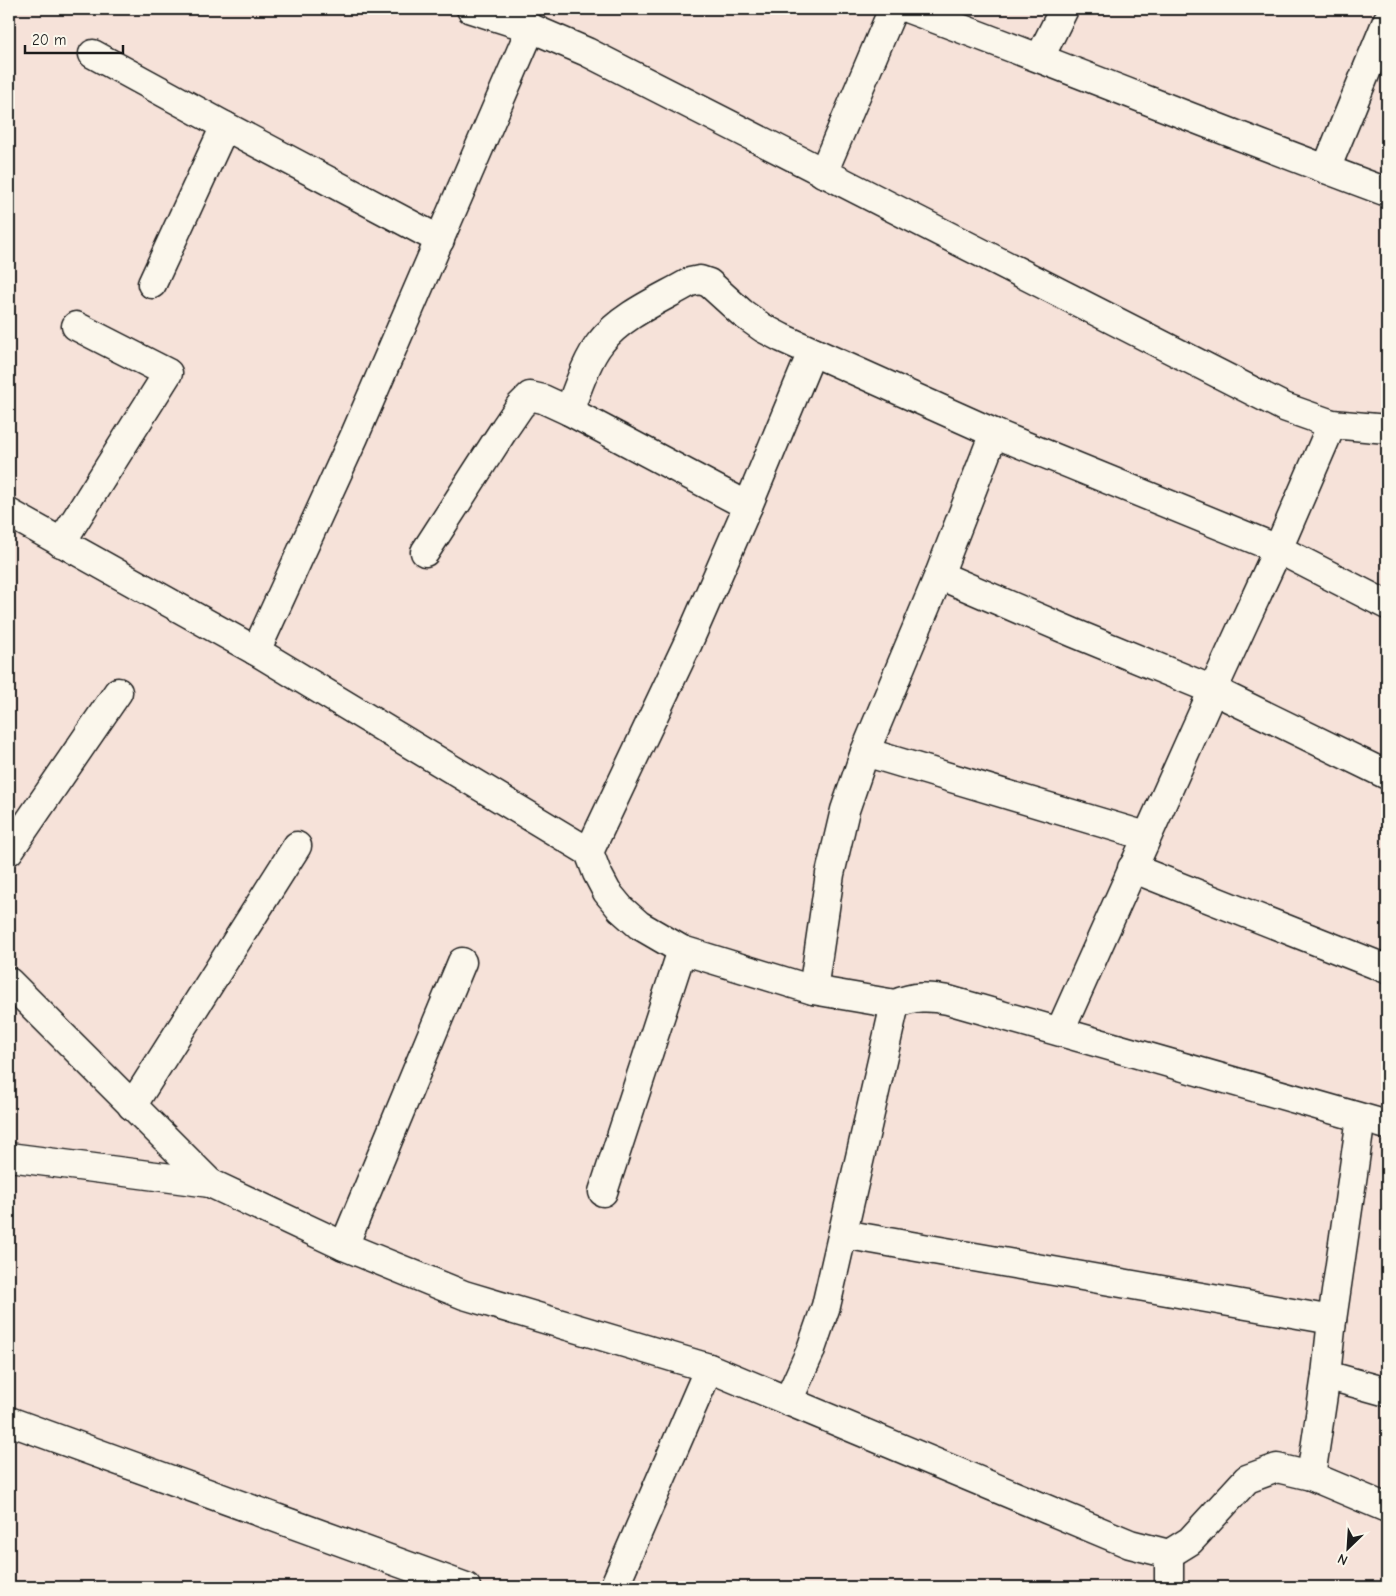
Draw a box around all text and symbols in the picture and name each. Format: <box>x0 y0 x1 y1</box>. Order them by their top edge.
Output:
scale bar <box>25 22 122 54</box>
text: 20 m <box>32 31 66 49</box>
north arrow <box>1324 1524 1374 1574</box>
text: N <box>1335 1550 1350 1569</box>

